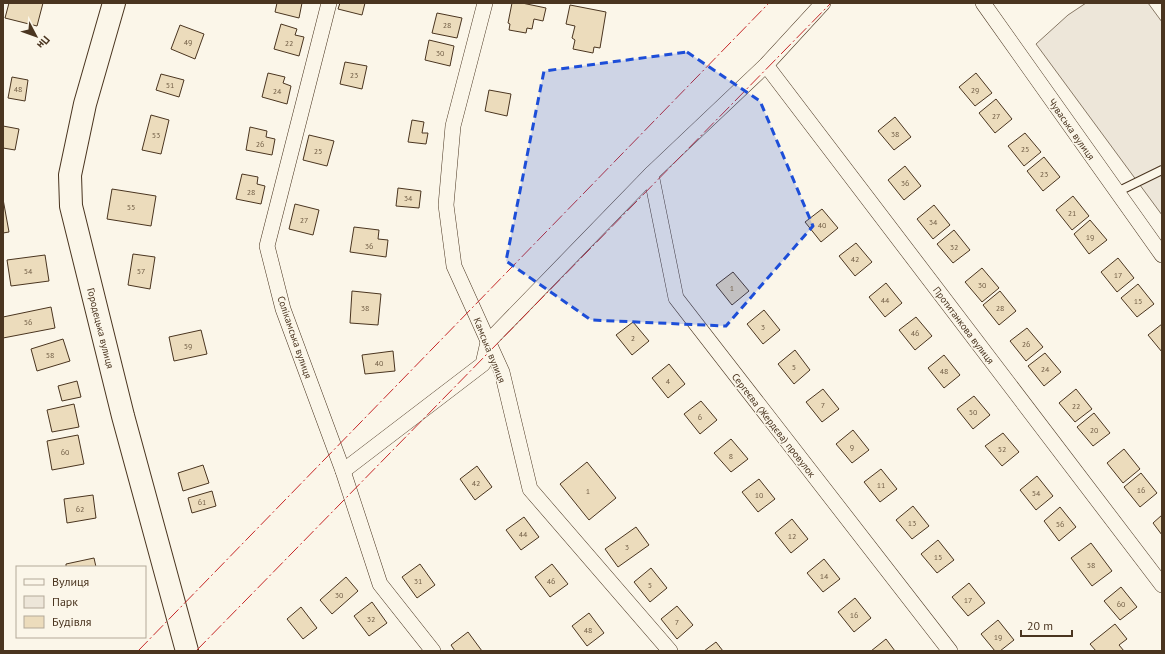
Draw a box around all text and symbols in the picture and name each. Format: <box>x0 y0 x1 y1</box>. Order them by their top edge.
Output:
north arrow <box>16 16 56 56</box>
house number: 28 <box>443 20 451 30</box>
text: Пн <box>34 33 53 52</box>
house number: 49 <box>184 37 192 47</box>
house number: 22 <box>285 38 293 48</box>
house number: 30 <box>436 48 445 58</box>
house number: 23 <box>350 70 358 80</box>
house number: 51 <box>166 80 174 90</box>
house number: 48 <box>14 84 22 94</box>
house number: 29 <box>971 85 979 95</box>
house number: 24 <box>273 86 282 96</box>
street label: Чуваська вулиця <box>1045 96 1098 163</box>
house number: 27 <box>992 111 1000 121</box>
house number: 38 <box>891 129 899 139</box>
house number: 53 <box>152 130 160 140</box>
house number: 26 <box>256 139 264 149</box>
house number: 25 <box>1021 144 1029 154</box>
house number: 25 <box>314 146 322 156</box>
house number: 23 <box>1040 169 1048 179</box>
house number: 36 <box>901 178 909 188</box>
house number: 28 <box>247 187 255 197</box>
house number: 34 <box>404 193 413 203</box>
house number: 55 <box>127 202 135 212</box>
house number: 21 <box>1068 208 1076 218</box>
house number: 27 <box>300 215 308 225</box>
house number: 34 <box>929 217 938 227</box>
house number: 40 <box>818 220 827 230</box>
house number: 19 <box>1086 232 1094 242</box>
house number: 36 <box>365 241 373 251</box>
house number: 32 <box>950 242 958 252</box>
house number: 42 <box>851 254 859 264</box>
house number: 54 <box>24 266 33 276</box>
house number: 57 <box>137 266 145 276</box>
house number: 17 <box>1114 270 1122 280</box>
house number: 30 <box>978 280 987 290</box>
house number: 1 <box>730 283 734 293</box>
street label: Протитанкова вулиця <box>930 284 997 367</box>
street label: Городецька вулиця <box>84 286 117 370</box>
street label: Солікамська вулиця <box>274 294 315 380</box>
house number: 44 <box>881 295 890 305</box>
house number: 15 <box>1134 296 1142 306</box>
house number: 38 <box>361 303 369 313</box>
house number: 28 <box>996 303 1004 313</box>
street label: Камська вулиця <box>471 316 509 385</box>
house number: 56 <box>24 317 32 327</box>
house number: 3 <box>761 322 765 332</box>
house number: 46 <box>911 328 919 338</box>
house number: 2 <box>631 333 635 343</box>
house number: 26 <box>1022 339 1030 349</box>
house number: 59 <box>184 341 192 351</box>
house number: 58 <box>46 350 54 360</box>
house number: 40 <box>375 358 384 368</box>
house number: 5 <box>792 362 796 372</box>
house number: 24 <box>1041 364 1050 374</box>
house number: 48 <box>940 366 948 376</box>
street label: Сергеєва (Жердєва) провулок <box>729 370 819 480</box>
house number: 4 <box>666 376 671 386</box>
house number: 7 <box>821 400 825 410</box>
house number: 22 <box>1072 401 1080 411</box>
house number: 50 <box>969 407 978 417</box>
house number: 6 <box>698 412 702 422</box>
house number: 20 <box>1090 425 1099 435</box>
house number: 9 <box>850 442 854 452</box>
house number: 52 <box>998 444 1006 454</box>
house number: 60 <box>61 447 70 457</box>
house number: 8 <box>729 451 733 461</box>
house number: 42 <box>472 478 480 488</box>
house number: 11 <box>877 480 885 490</box>
house number: 16 <box>1137 485 1145 495</box>
house number: 1 <box>586 486 590 496</box>
house number: 54 <box>1032 488 1041 498</box>
house number: 10 <box>755 490 764 500</box>
house number: 61 <box>198 497 206 507</box>
house number: 62 <box>76 504 84 514</box>
house number: 13 <box>908 518 916 528</box>
house number: 56 <box>1056 519 1064 529</box>
house number: 44 <box>519 529 528 539</box>
house number: 12 <box>788 531 796 541</box>
house number: 3 <box>625 542 629 552</box>
house number: 15 <box>934 552 942 562</box>
house number: 58 <box>1087 560 1095 570</box>
legend <box>16 566 146 638</box>
house number: 14 <box>820 571 829 581</box>
text: Вулиця <box>52 574 89 589</box>
house number: 31 <box>414 576 422 586</box>
house number: 46 <box>547 576 555 586</box>
house number: 5 <box>648 580 652 590</box>
house number: 30 <box>335 590 344 600</box>
text: Парк <box>52 594 78 609</box>
house number: 17 <box>964 595 972 605</box>
house number: 60 <box>1117 599 1126 609</box>
house number: 16 <box>850 610 858 620</box>
scale bar <box>1021 612 1072 638</box>
text: Будівля <box>52 614 91 629</box>
house number: 32 <box>367 614 375 624</box>
house number: 7 <box>675 617 679 627</box>
text: 20 m <box>1027 618 1053 633</box>
house number: 48 <box>584 625 592 635</box>
house number: 19 <box>994 632 1002 642</box>

